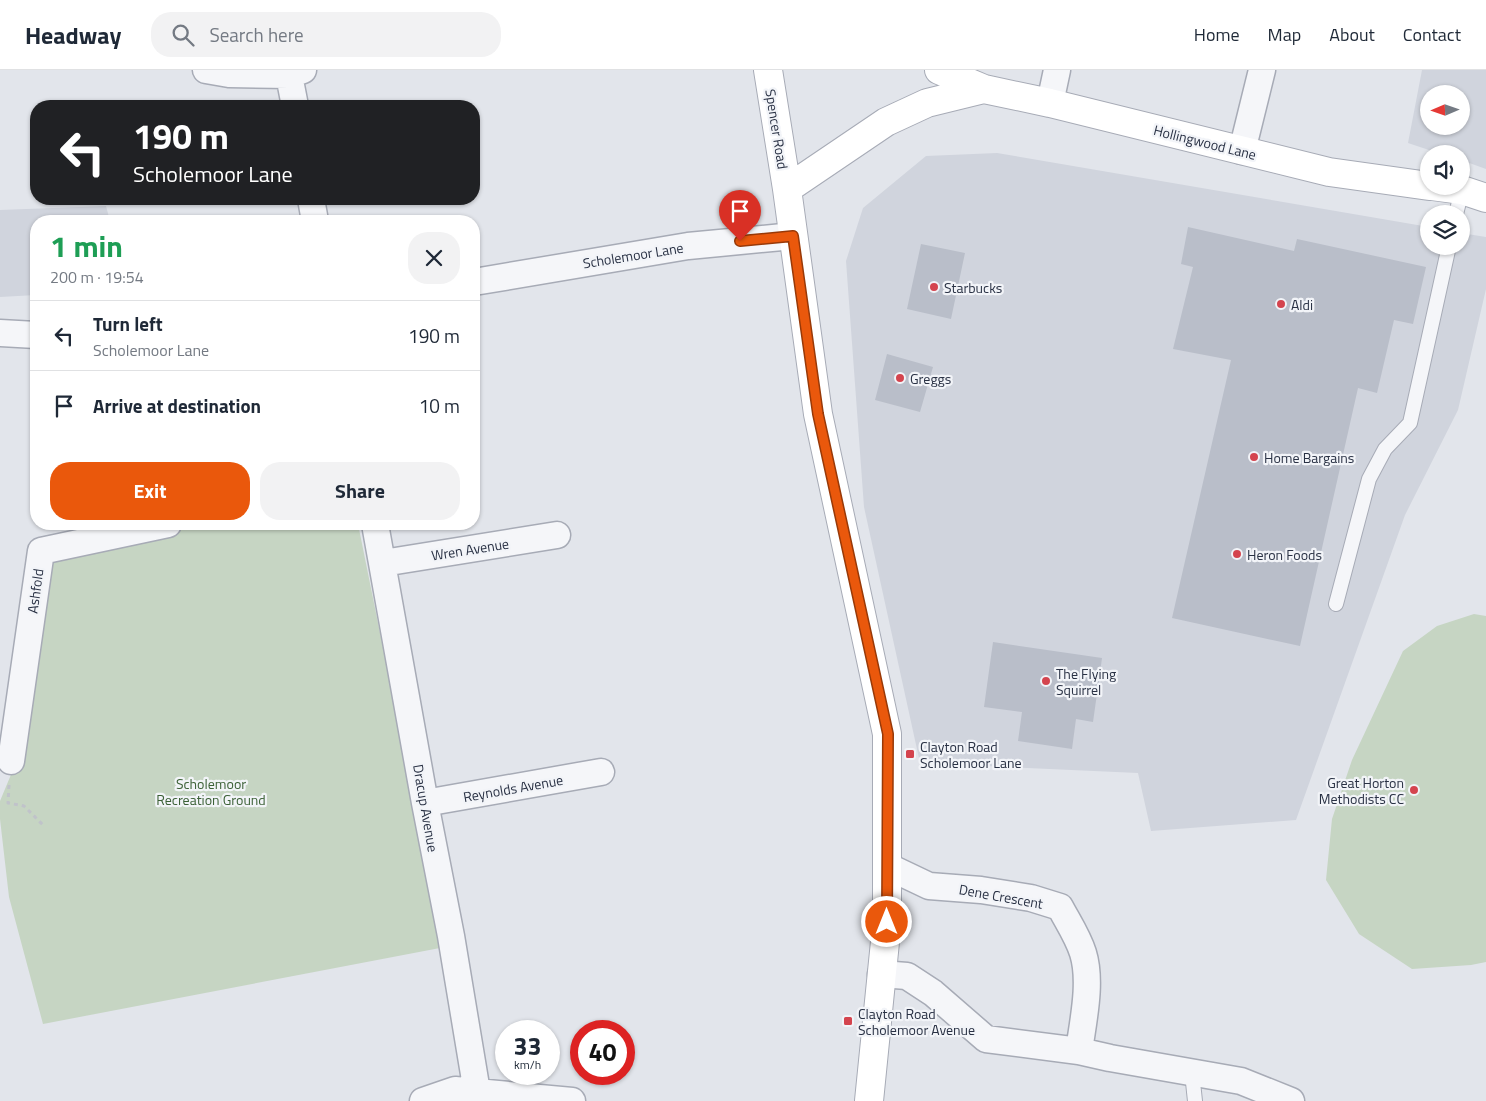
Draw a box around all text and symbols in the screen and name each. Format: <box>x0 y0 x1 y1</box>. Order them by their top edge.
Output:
search box <box>151 12 501 57</box>
text: Headway <box>25 17 121 53</box>
text: Search here <box>209 20 304 49</box>
icon: search <box>169 21 197 49</box>
text: Home <box>1194 21 1240 48</box>
text: Map <box>1268 21 1301 48</box>
text: About <box>1329 21 1375 48</box>
text: Contact <box>1403 21 1461 48</box>
north arrow <box>1420 85 1470 135</box>
map controls <box>1420 85 1470 255</box>
street label: Spencer Road <box>760 87 794 171</box>
text: 190 m <box>133 109 229 163</box>
street label: Hollingwood Lane <box>1151 119 1259 165</box>
icon: left <box>50 120 115 185</box>
button: sound <box>1420 145 1470 195</box>
text: Scholemoor Lane <box>133 157 293 191</box>
pin <box>719 190 761 241</box>
icon: arrive <box>726 197 754 225</box>
button: layers <box>1420 205 1470 255</box>
text: 1 min <box>50 223 123 269</box>
button: close <box>408 232 460 284</box>
street label: Scholemoor Lane <box>581 237 685 273</box>
text: 200 m · 19:54 <box>50 265 144 289</box>
place label: Starbucks <box>944 277 1002 298</box>
marker: Starbucks <box>928 281 940 293</box>
place label: Aldi <box>1291 294 1313 315</box>
marker: Aldi <box>1275 298 1287 310</box>
text: Turn left <box>93 309 163 338</box>
text: 190 m <box>408 321 460 350</box>
icon: left <box>50 322 78 350</box>
text: Scholemoor Lane <box>93 338 209 362</box>
place label: Greggs <box>910 368 951 389</box>
marker: Greggs <box>894 372 906 384</box>
text: Arrive at destination <box>93 391 261 420</box>
text: 10 m <box>419 391 460 420</box>
icon: arrive <box>50 392 78 420</box>
place label: Home Bargains <box>1264 447 1354 468</box>
marker: Home Bargains <box>1248 451 1260 463</box>
button: Exit <box>50 462 250 520</box>
button: Share <box>260 462 460 520</box>
street label: Wren Avenue <box>430 533 510 565</box>
place label: Heron Foods <box>1247 544 1322 565</box>
marker: Heron Foods <box>1231 548 1243 560</box>
street label: Ashfold <box>21 567 49 615</box>
place label: The Flying Squirrel <box>1056 663 1116 700</box>
marker: The Flying Squirrel <box>1040 675 1052 687</box>
place label: Clayton Road Scholemoor Lane <box>920 736 1022 773</box>
marker: Clayton Road Scholemoor Lane <box>904 748 916 760</box>
street label: Dracup Avenue <box>408 763 444 853</box>
street label: Reynolds Avenue <box>461 769 565 807</box>
place label: Great Horton Methodists CC <box>1319 772 1404 809</box>
park label: Scholemoor Recreation Ground <box>156 773 266 810</box>
marker: Great Horton Methodists CC <box>1408 784 1420 796</box>
street label: Dene Crescent <box>957 878 1045 914</box>
position arrow <box>860 895 912 947</box>
place label: Clayton Road Scholemoor Avenue <box>858 1003 975 1040</box>
marker: Clayton Road Scholemoor Avenue <box>842 1015 854 1027</box>
speed limit sign: 40 <box>570 1020 635 1085</box>
text: 33 <box>513 1027 542 1065</box>
text: km/h <box>514 1055 541 1074</box>

